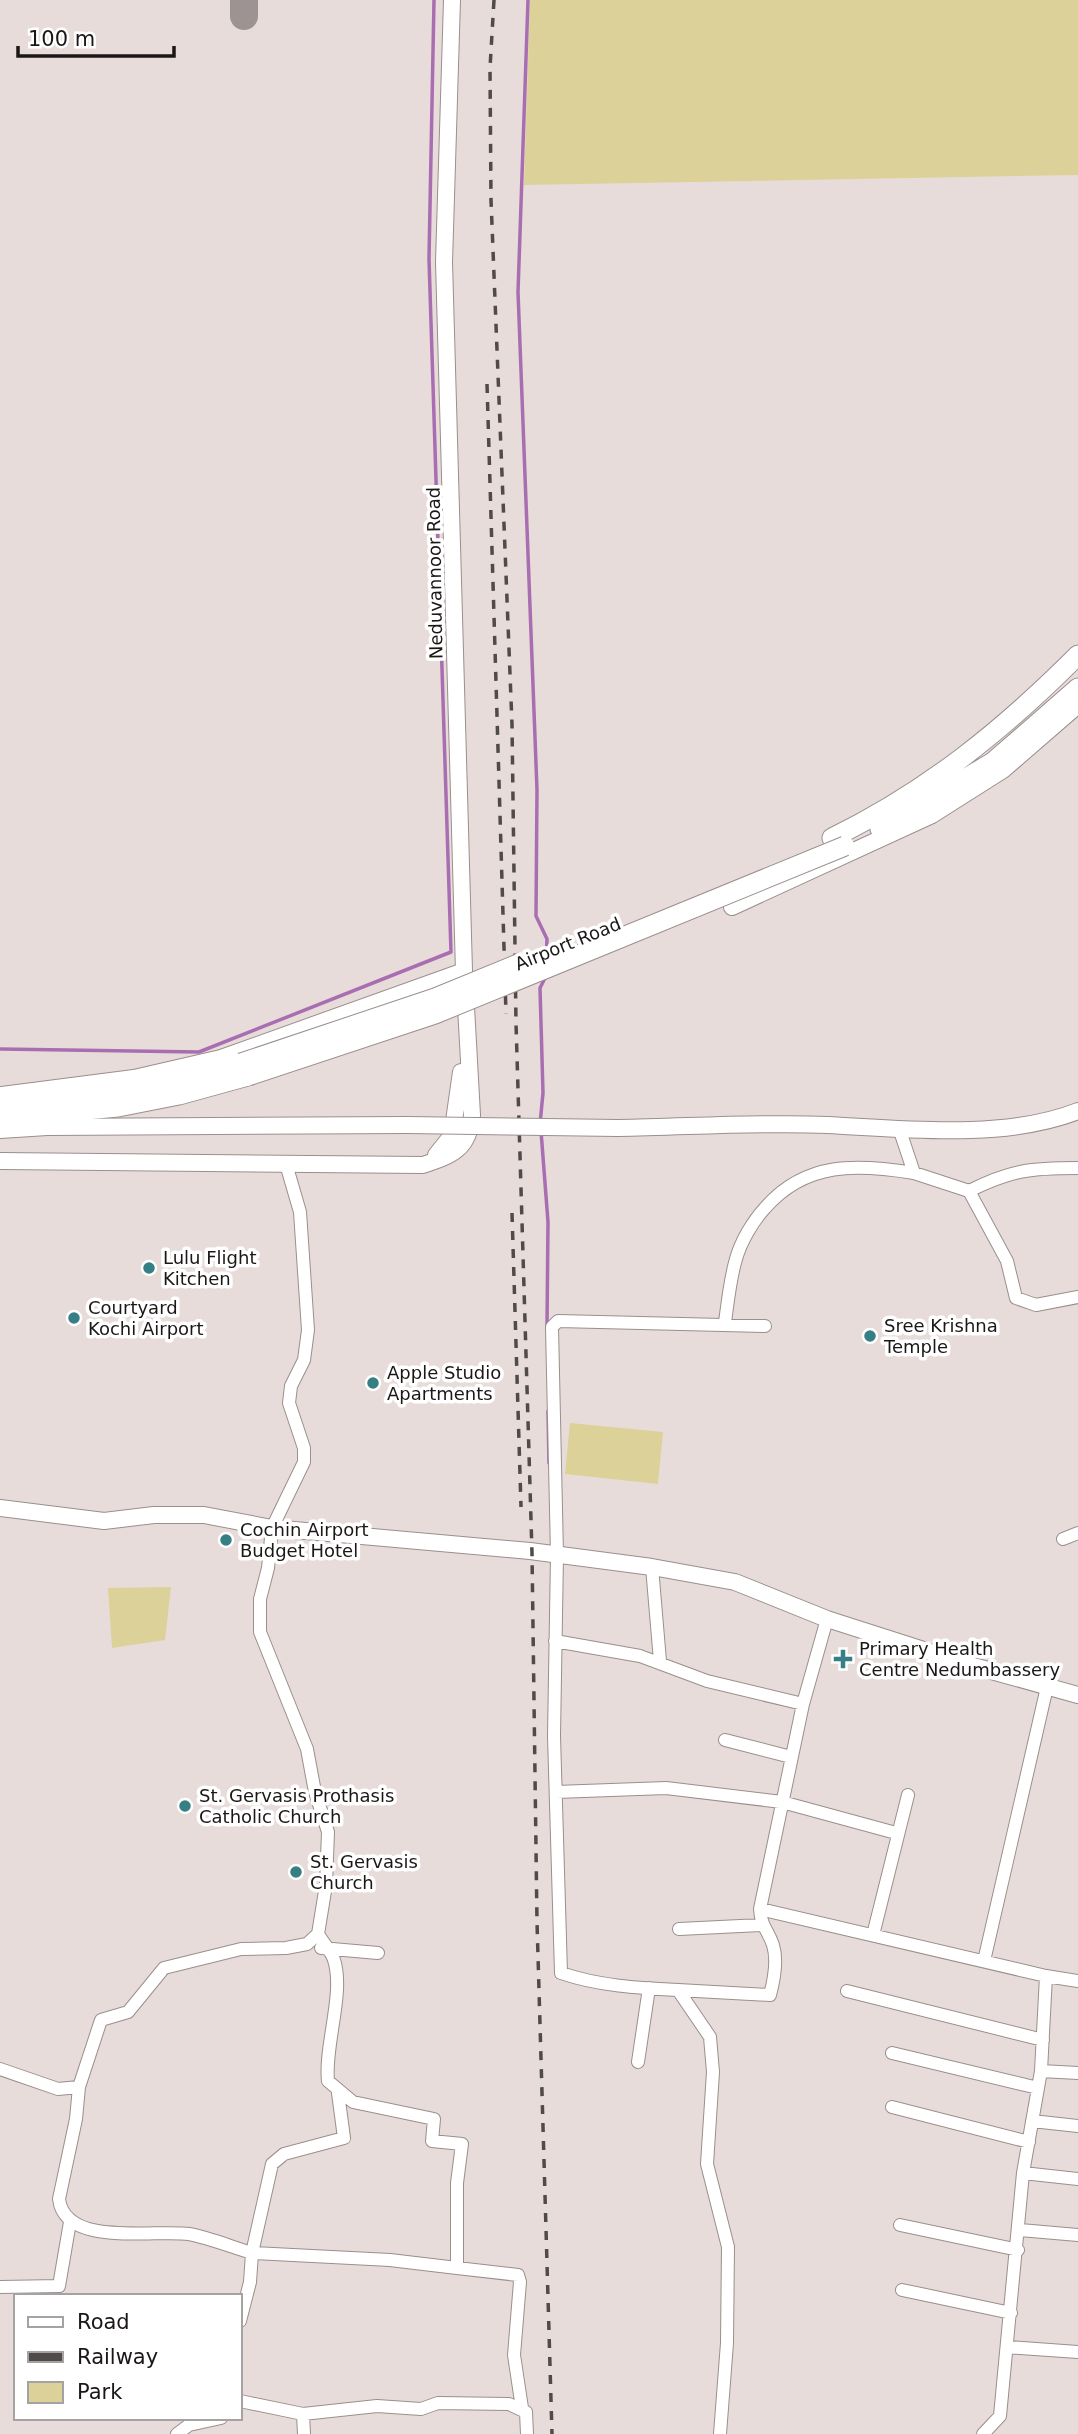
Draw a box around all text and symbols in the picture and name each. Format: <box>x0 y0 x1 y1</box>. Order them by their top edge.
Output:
scale bar <box>18 14 173 58</box>
text: 100 m <box>28 27 95 51</box>
street label: Neduvannoor Road <box>422 487 447 659</box>
street label: Airport Road <box>512 913 624 974</box>
place label: Lulu Flight Kitchen <box>163 1247 257 1289</box>
marker: Lulu Flight Kitchen <box>141 1260 157 1276</box>
place label: Courtyard Kochi Airport <box>88 1297 204 1339</box>
marker: Courtyard Kochi Airport <box>66 1310 82 1326</box>
place label: Sree Krishna Temple <box>883 1315 998 1357</box>
marker: Sree Krishna Temple <box>862 1328 878 1344</box>
place label: Apple Studio Apartments <box>387 1362 501 1404</box>
marker: Apple Studio Apartments <box>365 1375 381 1391</box>
place label: Cochin Airport Budget Hotel <box>240 1519 369 1561</box>
marker: Cochin Airport Budget Hotel <box>218 1532 234 1548</box>
place label: Primary Health Centre Nedumbassery <box>859 1638 1061 1680</box>
marker: Primary Health Centre Nedumbassery <box>833 1649 853 1669</box>
place label: St. Gervasis Prothasis Catholic Church <box>199 1785 394 1827</box>
marker: St. Gervasis Prothasis Catholic Church <box>177 1798 193 1814</box>
place label: St. Gervasis Church <box>310 1851 418 1893</box>
marker: St. Gervasis Church <box>288 1864 304 1880</box>
legend <box>14 2294 242 2420</box>
text: Road <box>77 2310 130 2334</box>
text: Railway <box>77 2345 158 2369</box>
text: Park <box>77 2380 123 2404</box>

